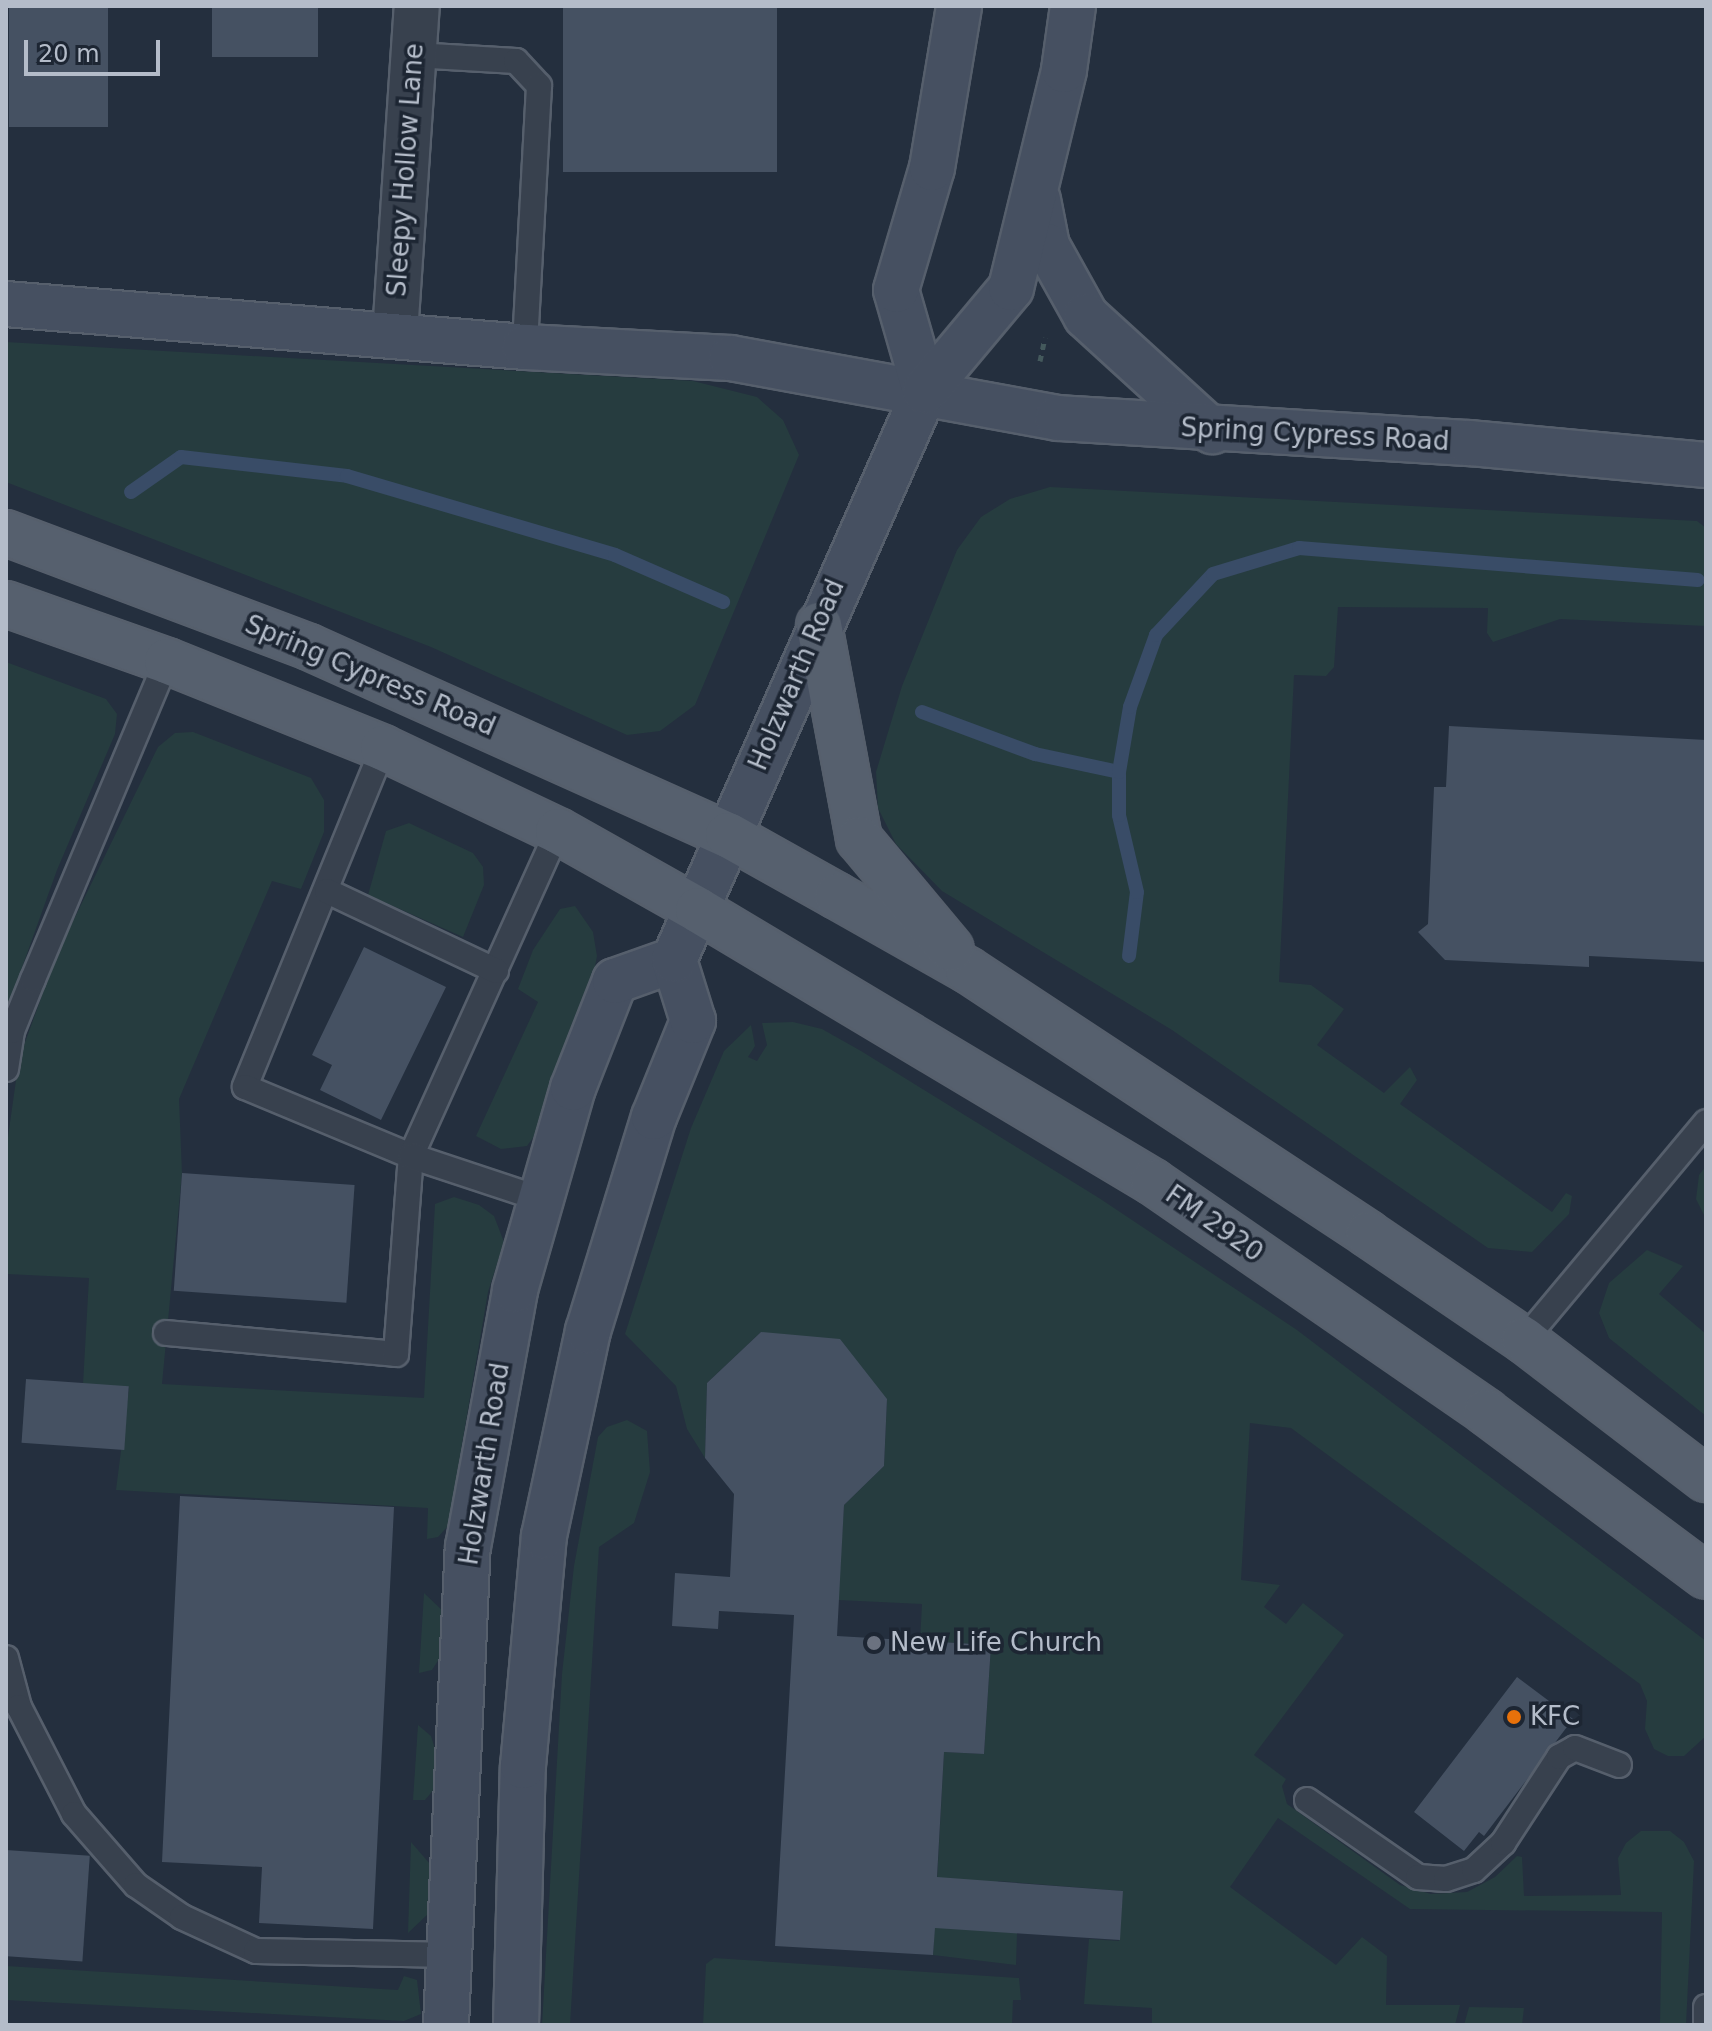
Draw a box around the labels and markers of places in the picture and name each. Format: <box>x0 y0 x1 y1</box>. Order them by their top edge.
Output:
place label: New Life Church <box>890 1627 1102 1659</box>
marker: New Life Church <box>865 1634 883 1652</box>
place label: KFC <box>1530 1701 1580 1733</box>
marker: KFC <box>1505 1708 1523 1726</box>

